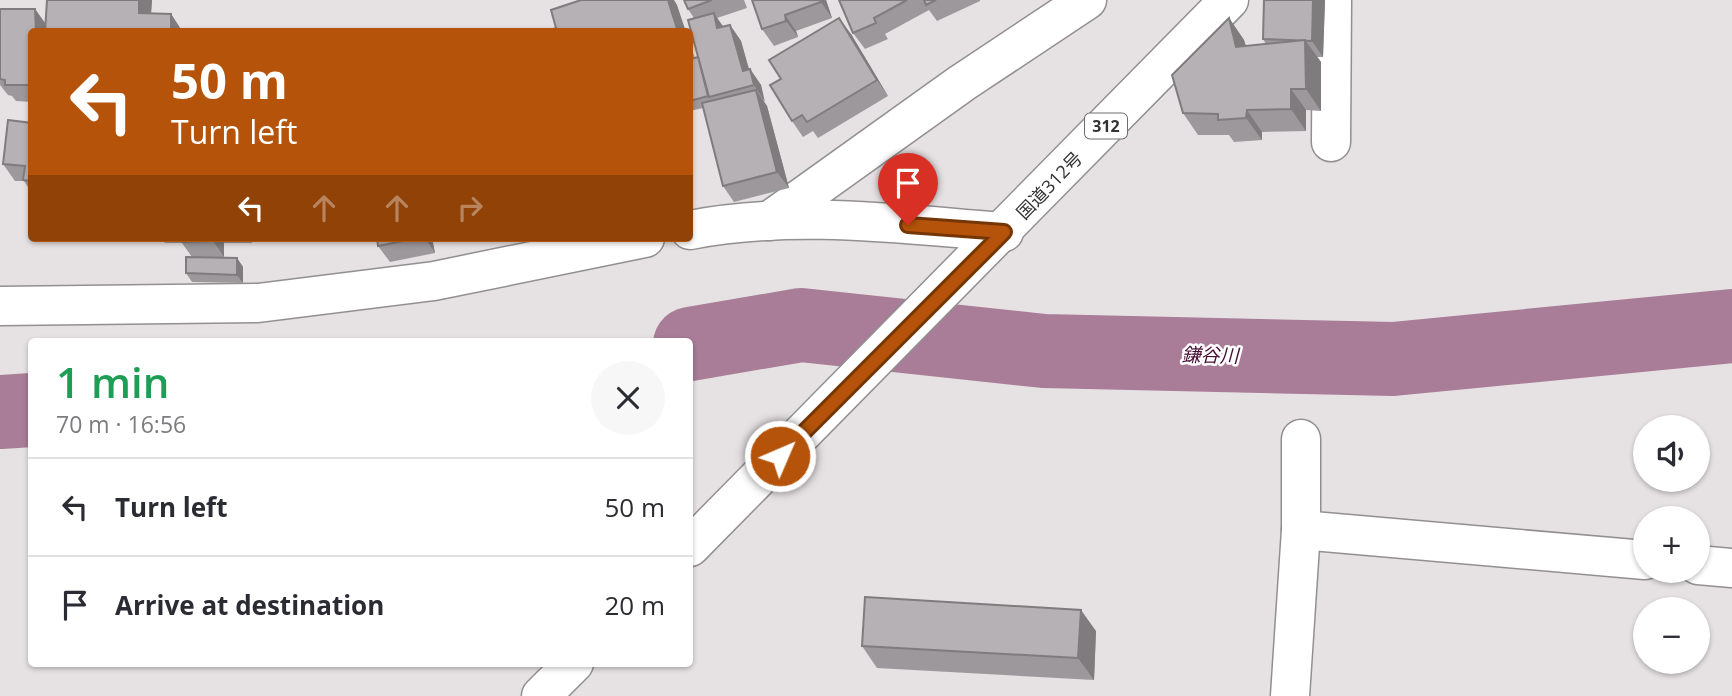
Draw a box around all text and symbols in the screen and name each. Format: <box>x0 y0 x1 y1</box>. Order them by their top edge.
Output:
text: 50 m <box>171 47 288 113</box>
icon: left <box>56 56 147 147</box>
text: Turn left <box>171 110 297 153</box>
road number: 312 <box>1085 114 1127 138</box>
street label: 国道312号 <box>1011 146 1087 224</box>
pin <box>878 153 938 225</box>
icon: arrive <box>889 164 927 202</box>
icon: left <box>232 189 270 227</box>
icon: ahead <box>305 189 343 227</box>
icon: ahead <box>378 189 416 227</box>
icon: right <box>451 189 489 227</box>
water label: 鎌谷川 <box>1181 342 1241 369</box>
text: 1 min <box>56 353 169 410</box>
button: close <box>591 361 665 435</box>
text: 70 m · 16:56 <box>56 408 186 440</box>
map controls <box>1633 415 1710 674</box>
button: sound <box>1633 415 1710 492</box>
position arrow <box>743 419 817 493</box>
icon: left <box>56 488 94 526</box>
text: Turn left <box>115 489 227 525</box>
text: 50 m <box>604 489 665 525</box>
button: + <box>1633 506 1710 583</box>
icon: arrive <box>56 586 94 624</box>
text: Arrive at destination <box>115 587 384 623</box>
text: 20 m <box>604 587 665 623</box>
button: − <box>1633 597 1710 674</box>

